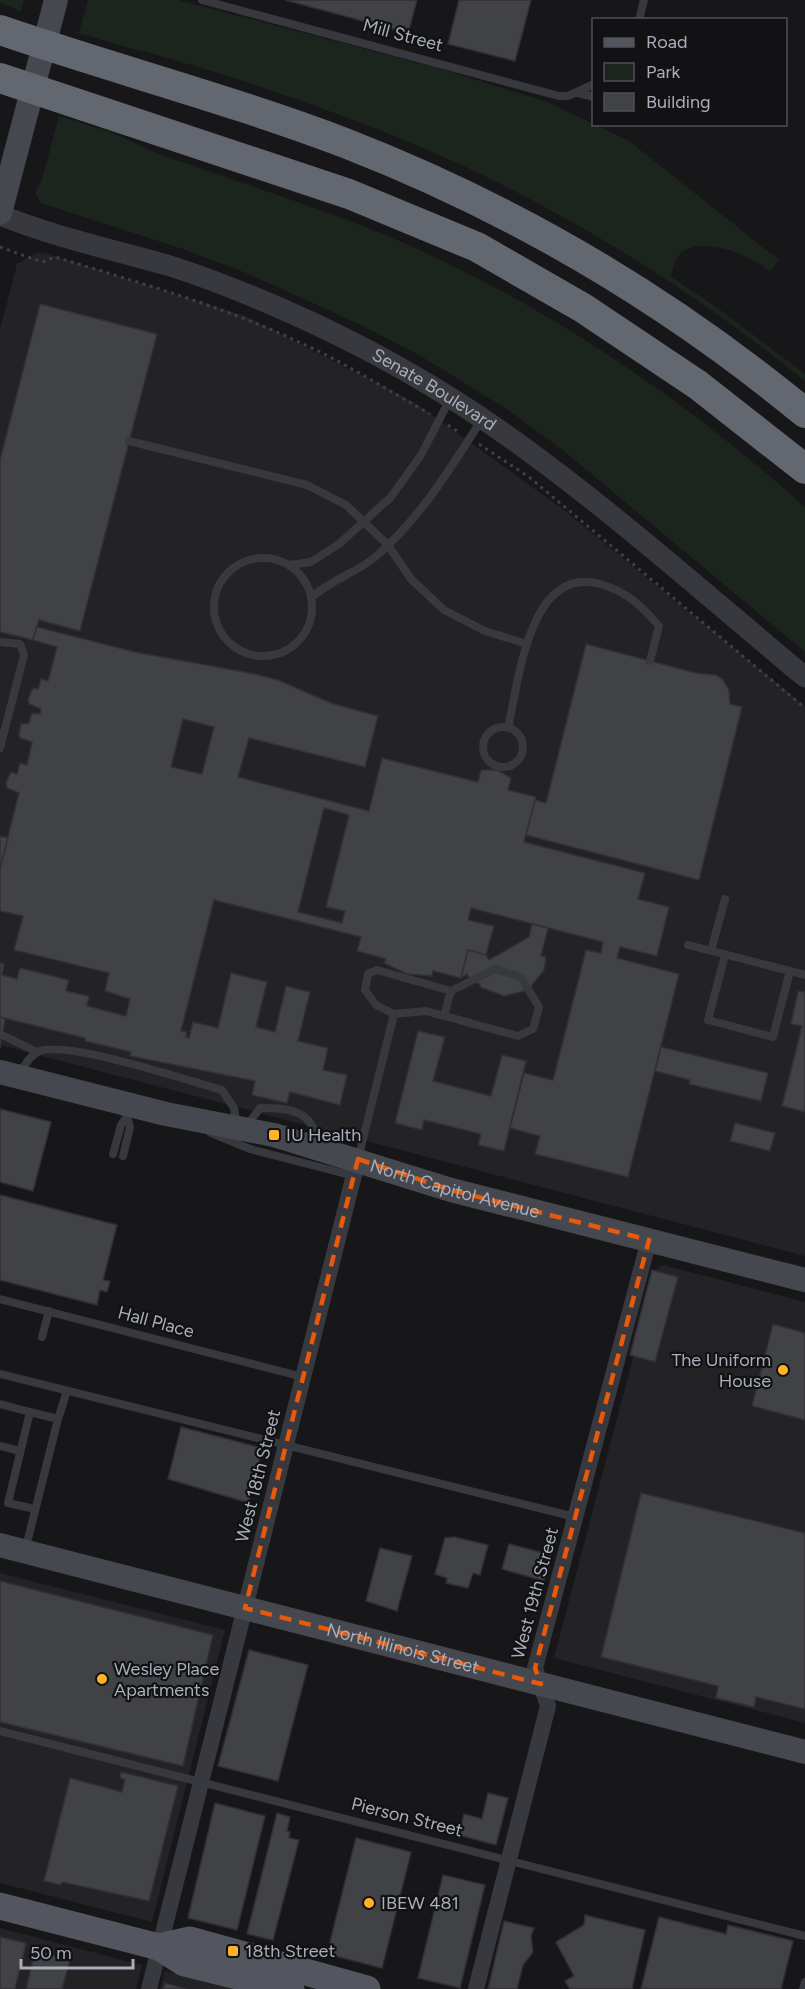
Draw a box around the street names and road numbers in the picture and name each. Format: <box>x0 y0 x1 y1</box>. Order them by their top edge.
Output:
street label: Mill Street <box>360 14 446 56</box>
street label: Senate Boulevard <box>368 344 500 436</box>
street label: North Capitol Avenue <box>367 1154 542 1223</box>
street label: Hall Place <box>115 1301 197 1343</box>
street label: West 18th Street <box>231 1407 285 1545</box>
street label: West 19th Street <box>507 1525 563 1661</box>
street label: North Illinois Street <box>324 1618 482 1679</box>
street label: Pierson Street <box>349 1793 465 1842</box>

